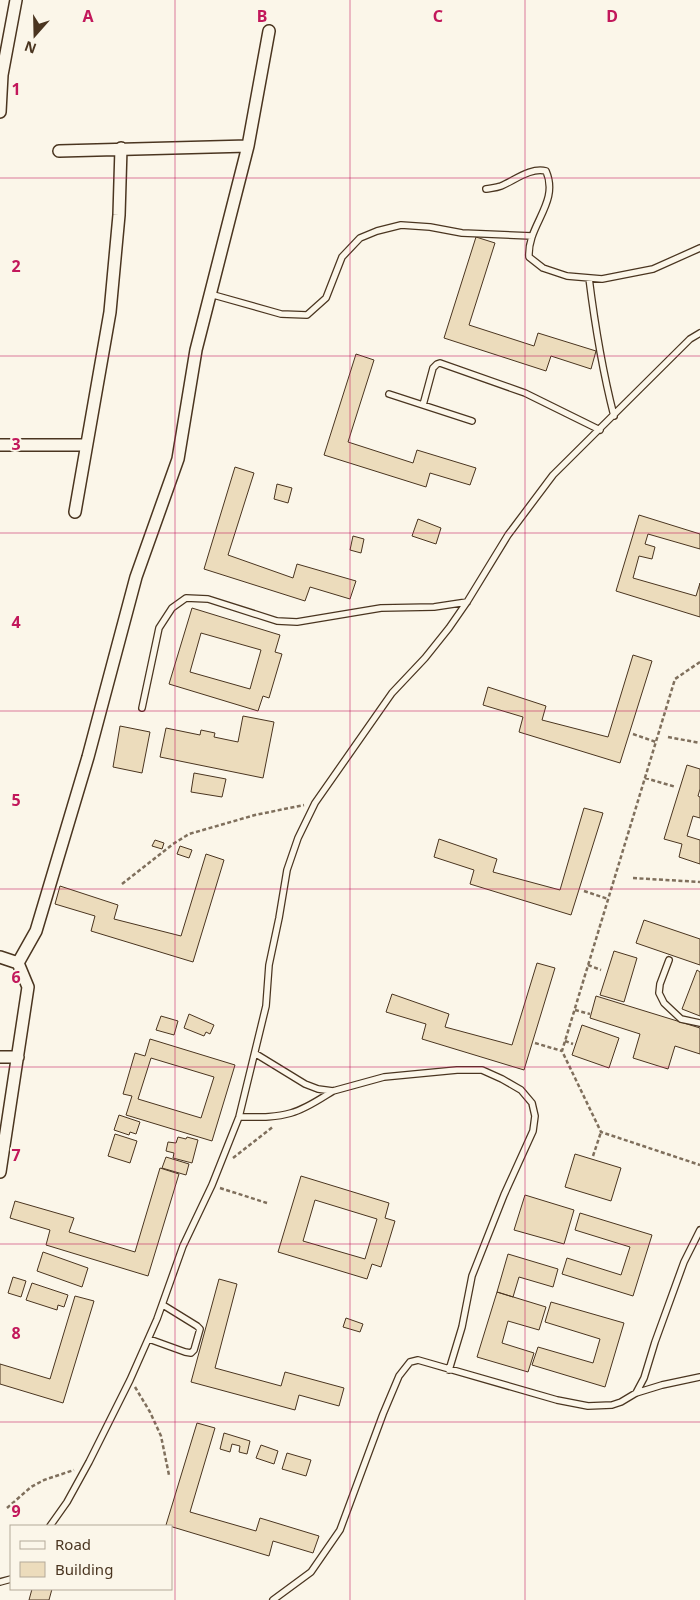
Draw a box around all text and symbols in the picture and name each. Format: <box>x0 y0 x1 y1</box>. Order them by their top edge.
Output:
text: A <box>82 5 94 27</box>
text: B <box>257 5 267 27</box>
text: C <box>433 5 443 27</box>
text: D <box>606 5 618 27</box>
north arrow <box>10 10 60 60</box>
text: N <box>22 37 39 59</box>
text: 1 <box>11 78 21 100</box>
text: 2 <box>11 255 21 277</box>
text: 3 <box>11 433 21 455</box>
text: 4 <box>11 611 21 633</box>
text: 5 <box>11 789 21 811</box>
text: 6 <box>11 966 21 988</box>
text: 7 <box>11 1144 21 1166</box>
text: 8 <box>11 1322 21 1344</box>
text: 9 <box>11 1500 21 1522</box>
legend <box>10 1525 172 1590</box>
text: Road <box>55 1534 91 1554</box>
text: Building <box>55 1559 113 1579</box>

